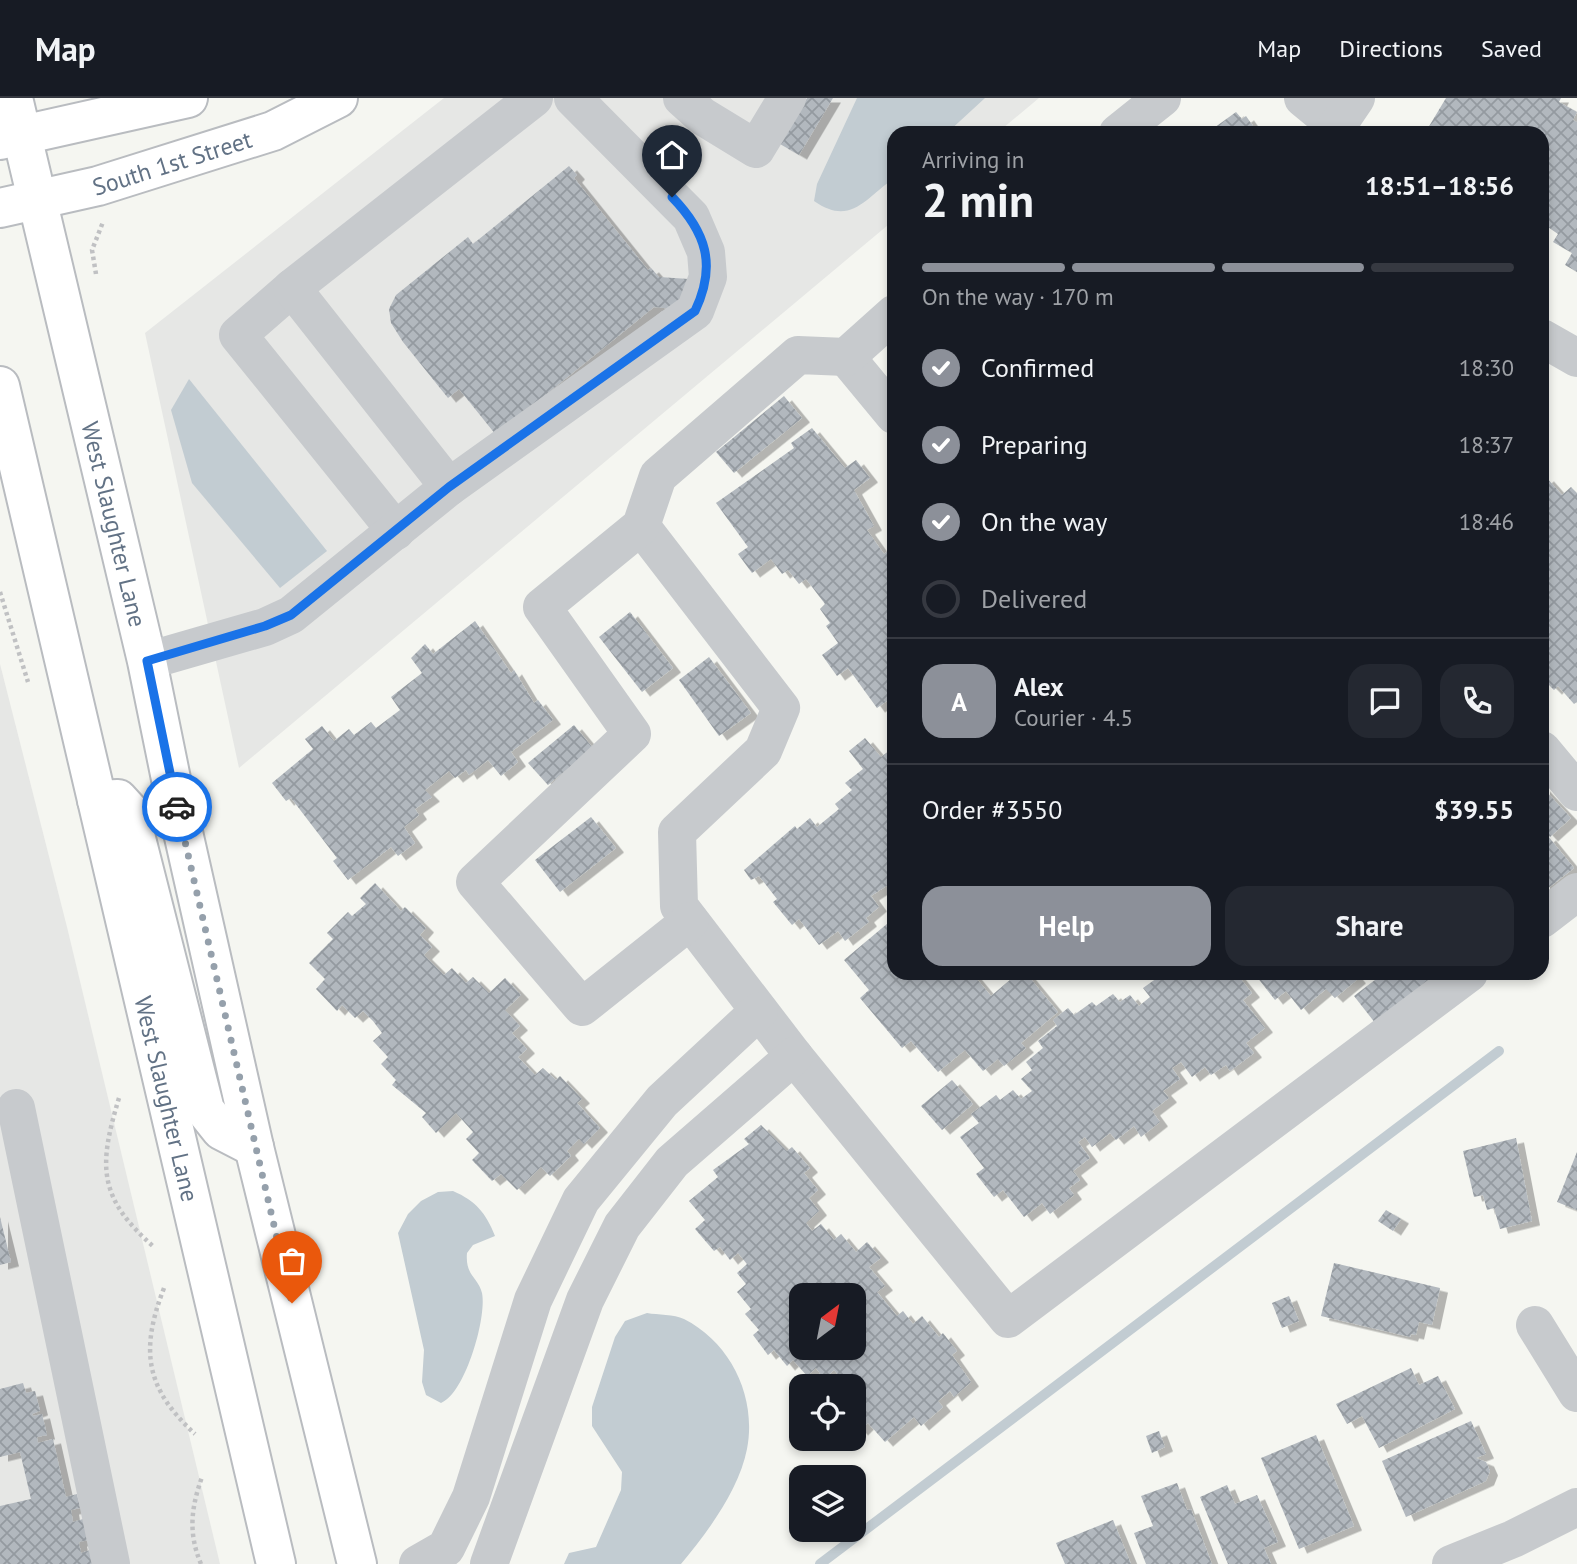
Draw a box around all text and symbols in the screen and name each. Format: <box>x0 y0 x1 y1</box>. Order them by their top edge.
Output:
text: Map <box>35 27 96 70</box>
text: Map <box>1257 33 1301 64</box>
text: Directions <box>1339 33 1443 64</box>
text: Saved <box>1481 33 1542 64</box>
street label: South 1st Street <box>88 123 256 202</box>
pin <box>642 125 702 197</box>
icon: home <box>653 136 691 174</box>
text: Arriving in <box>922 145 1024 174</box>
text: 18:51–18:56 <box>1365 169 1514 202</box>
text: 2 min <box>922 170 1034 230</box>
text: On the way · 170 m <box>922 282 1114 311</box>
icon: check <box>922 349 960 387</box>
text: Confirmed <box>981 351 1094 384</box>
text: 18:30 <box>1459 353 1514 382</box>
street label: West Slaughter Lane <box>75 418 154 630</box>
icon: check <box>922 426 960 464</box>
text: Preparing <box>981 428 1088 461</box>
text: 18:37 <box>1459 430 1514 459</box>
icon: check <box>922 503 960 541</box>
text: On the way <box>981 505 1107 538</box>
text: 18:46 <box>1459 507 1514 536</box>
text: Delivered <box>981 582 1087 615</box>
button: chat <box>1348 664 1422 738</box>
button: phone <box>1440 664 1514 738</box>
text: Alex <box>1014 670 1064 703</box>
text: A <box>951 685 967 718</box>
text: Courier · 4.5 <box>1014 703 1133 732</box>
courier <box>142 772 212 842</box>
icon: car <box>158 788 196 826</box>
text: Order #3550 <box>922 793 1062 826</box>
text: $39.55 <box>1434 793 1514 826</box>
button: Help <box>922 886 1211 966</box>
button: Share <box>1225 886 1514 966</box>
street label: West Slaughter Lane <box>128 993 206 1205</box>
pin <box>262 1231 322 1303</box>
icon: bag <box>273 1242 311 1280</box>
north arrow <box>789 1283 866 1360</box>
map controls <box>789 1283 866 1542</box>
button: locate <box>789 1374 866 1451</box>
button: layers <box>789 1465 866 1542</box>

